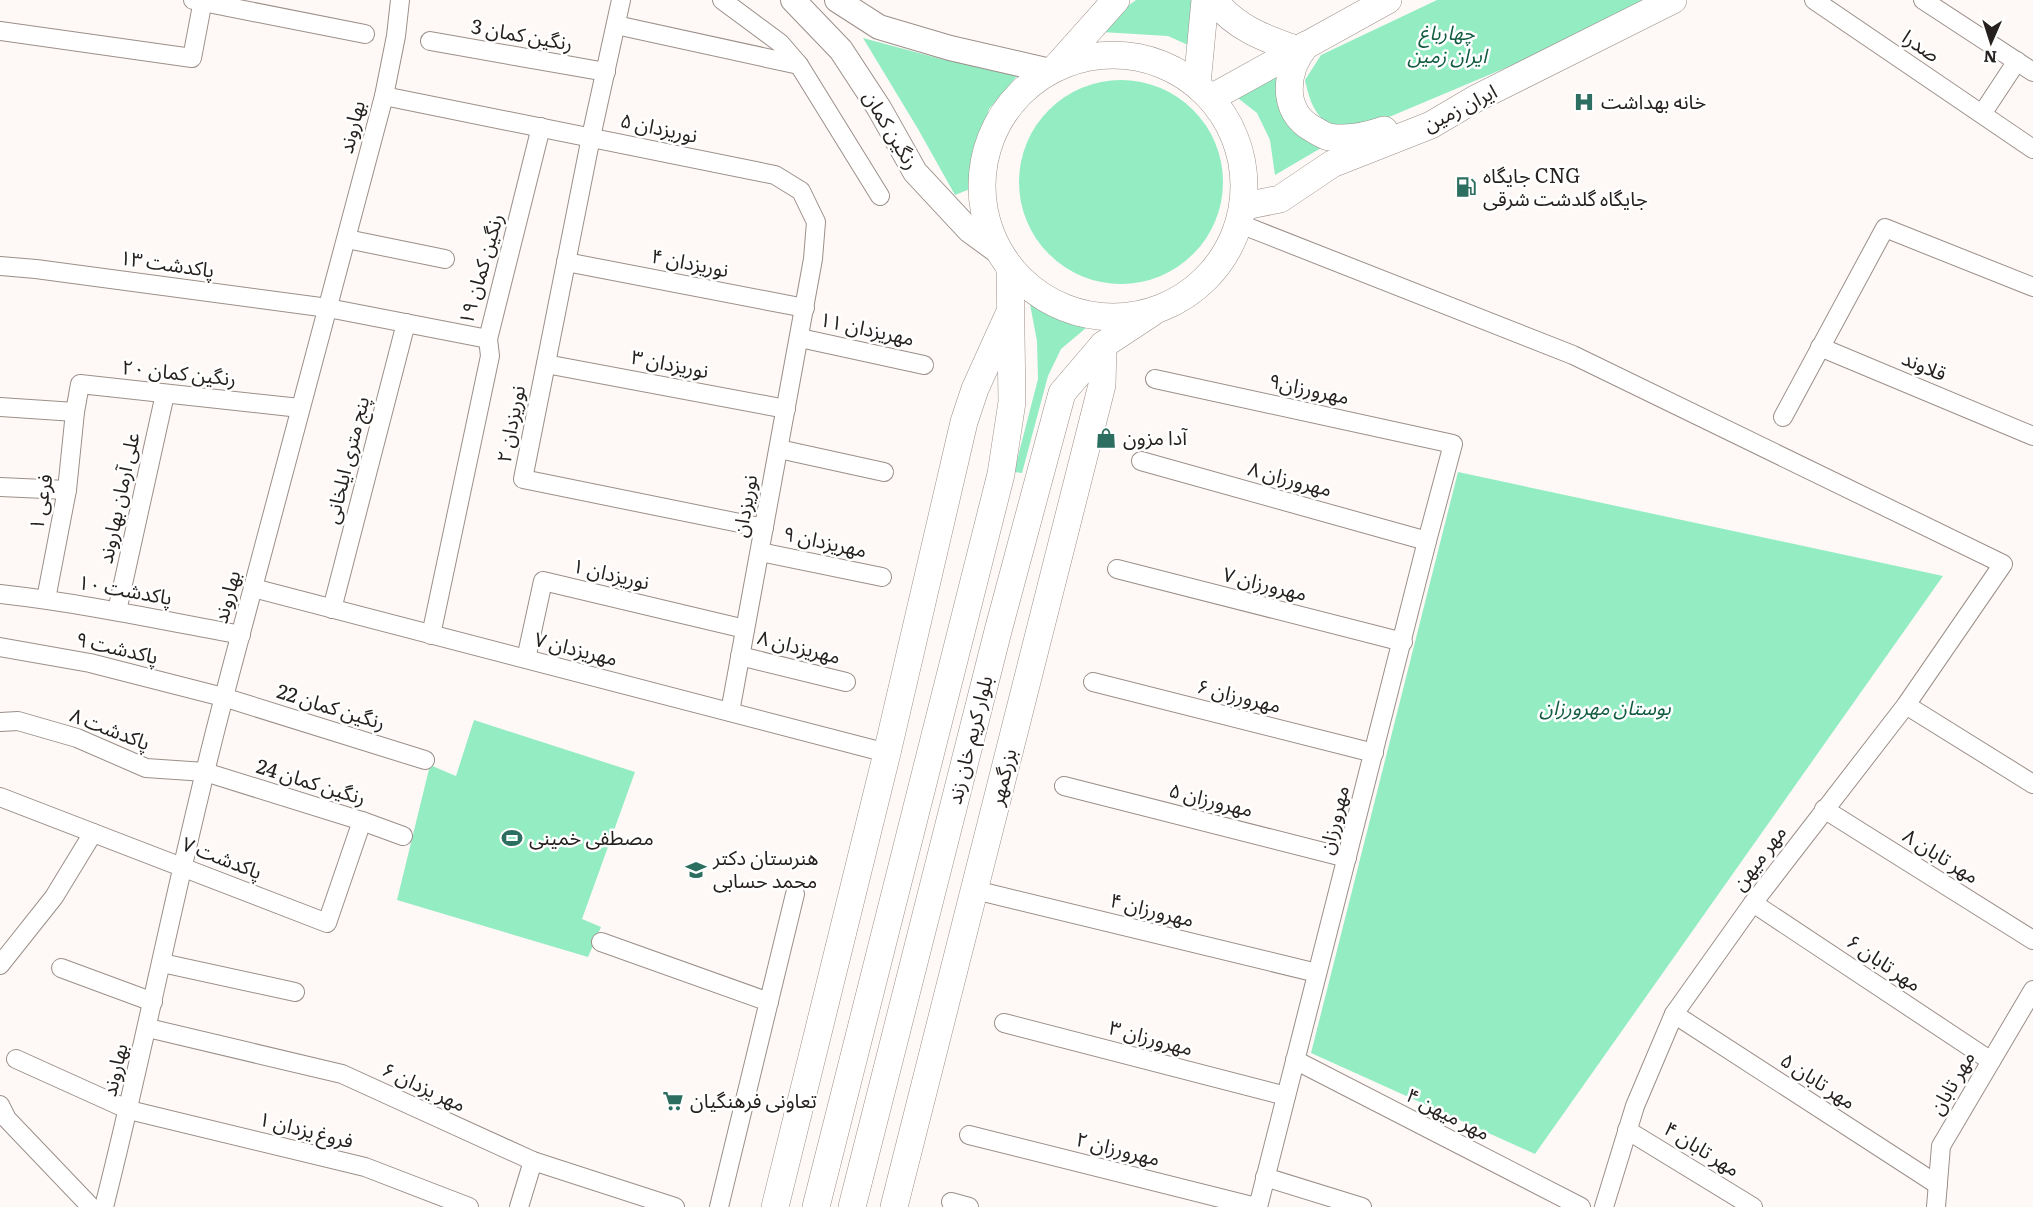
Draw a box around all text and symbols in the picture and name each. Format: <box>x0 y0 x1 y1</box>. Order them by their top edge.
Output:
street label: رنگین کمان 3 <box>469 9 575 57</box>
north arrow <box>1961 12 2021 72</box>
park label: چهارباغ ایران زمین <box>1407 16 1489 69</box>
street label: صدرا <box>1897 21 1947 68</box>
text: N <box>1983 46 1998 70</box>
street label: ایران زمین <box>1417 75 1501 138</box>
street label: رنگین کمان <box>857 84 928 174</box>
place label: خانه بهداشت <box>1601 85 1706 115</box>
hospital icon: خانه بهداشت <box>1572 90 1596 114</box>
street label: بهاروند <box>329 97 371 156</box>
street label: نوریزدان ۵ <box>618 103 701 149</box>
place label: جایگاه CNG جایگاه گلدشت شرقی <box>1483 159 1648 212</box>
fuel station icon: جایگاه CNG جایگاه گلدشت شرقی <box>1454 175 1478 199</box>
street label: رنگین کمان ۱۹ <box>449 209 509 328</box>
street label: نوریزدان ۴ <box>649 239 732 283</box>
street label: پاکدشت ۱۳ <box>118 241 216 284</box>
street label: مهریزدان ۱۱ <box>817 302 918 352</box>
street label: نوریزدان ۳ <box>629 340 712 384</box>
street label: قلاوند <box>1898 341 1952 387</box>
street label: رنگین کمان ۲۰ <box>121 350 238 392</box>
street label: مهرورزان۹ <box>1266 364 1352 410</box>
street label: نوریزدان ۲ <box>487 382 531 465</box>
street label: پنج متری ایلخانی <box>315 393 377 527</box>
place label: آدا مزون <box>1123 421 1188 451</box>
shop icon: آدا مزون <box>1094 426 1118 450</box>
street label: علی آرمان بهاروند <box>88 429 146 566</box>
street label: مهرورزان ۸ <box>1245 452 1336 503</box>
street label: فرعی ۱ <box>19 471 59 532</box>
street label: نوریزدان <box>723 472 763 539</box>
street label: مهریزدان ۹ <box>781 517 870 564</box>
street label: نوریزدان ۱ <box>570 549 653 595</box>
street label: مهرورزان ۷ <box>1220 557 1311 607</box>
street label: پاکدشت ۱۰ <box>76 565 175 611</box>
street label: بهاروند <box>204 567 246 626</box>
street label: مهریزدان ۸ <box>755 620 844 670</box>
street label: پاکدشت ۹ <box>73 622 162 670</box>
street label: مهریزدان ۷ <box>532 622 621 672</box>
street label: مهرورزان ۶ <box>1194 669 1285 719</box>
street label: بلوار کریم خان زند <box>938 672 1000 808</box>
street label: رنگین کمان 22 <box>274 674 390 736</box>
park label: بوستان مهرورزان <box>1539 691 1671 721</box>
street label: پاکدشت ۸ <box>66 698 155 756</box>
street label: بزرگمهر <box>979 745 1023 809</box>
street label: رنگین کمان 24 <box>253 749 370 811</box>
street label: مهرورزان ۵ <box>1166 773 1257 823</box>
street label: مهرورزان <box>1309 782 1355 857</box>
street label: مهر میهن <box>1723 818 1792 896</box>
street label: مهر تابان ۸ <box>1898 819 1986 889</box>
place label: مصطفی خمینی <box>529 821 654 851</box>
sports icon: مصطفی خمینی <box>500 826 524 850</box>
street label: پاکدشت ۷ <box>178 827 267 885</box>
place label: هنرستان دکتر محمد حسابی <box>712 841 818 894</box>
school or university icon: هنرستان دکتر محمد حسابی <box>684 858 708 882</box>
street label: مهرورزان ۴ <box>1107 883 1198 933</box>
street label: مهر تابان ۶ <box>1842 925 1929 997</box>
street label: مهرورزان ۳ <box>1106 1011 1197 1062</box>
street label: بهاروند <box>92 1040 134 1099</box>
street label: مهر تابان ۵ <box>1775 1044 1863 1115</box>
street label: مهر تابان <box>1920 1045 1981 1119</box>
street label: مهر یزدان ۶ <box>378 1053 472 1118</box>
street label: مهر میهن ۴ <box>1402 1078 1496 1146</box>
place label: تعاونی فرهنگیان <box>690 1084 817 1114</box>
supermarket icon: تعاونی فرهنگیان <box>661 1089 685 1113</box>
street label: فروغ یزدان ۱ <box>255 1102 357 1156</box>
street label: مهر تابان ۴ <box>1659 1112 1747 1182</box>
street label: مهرورزان ۲ <box>1073 1122 1164 1172</box>

